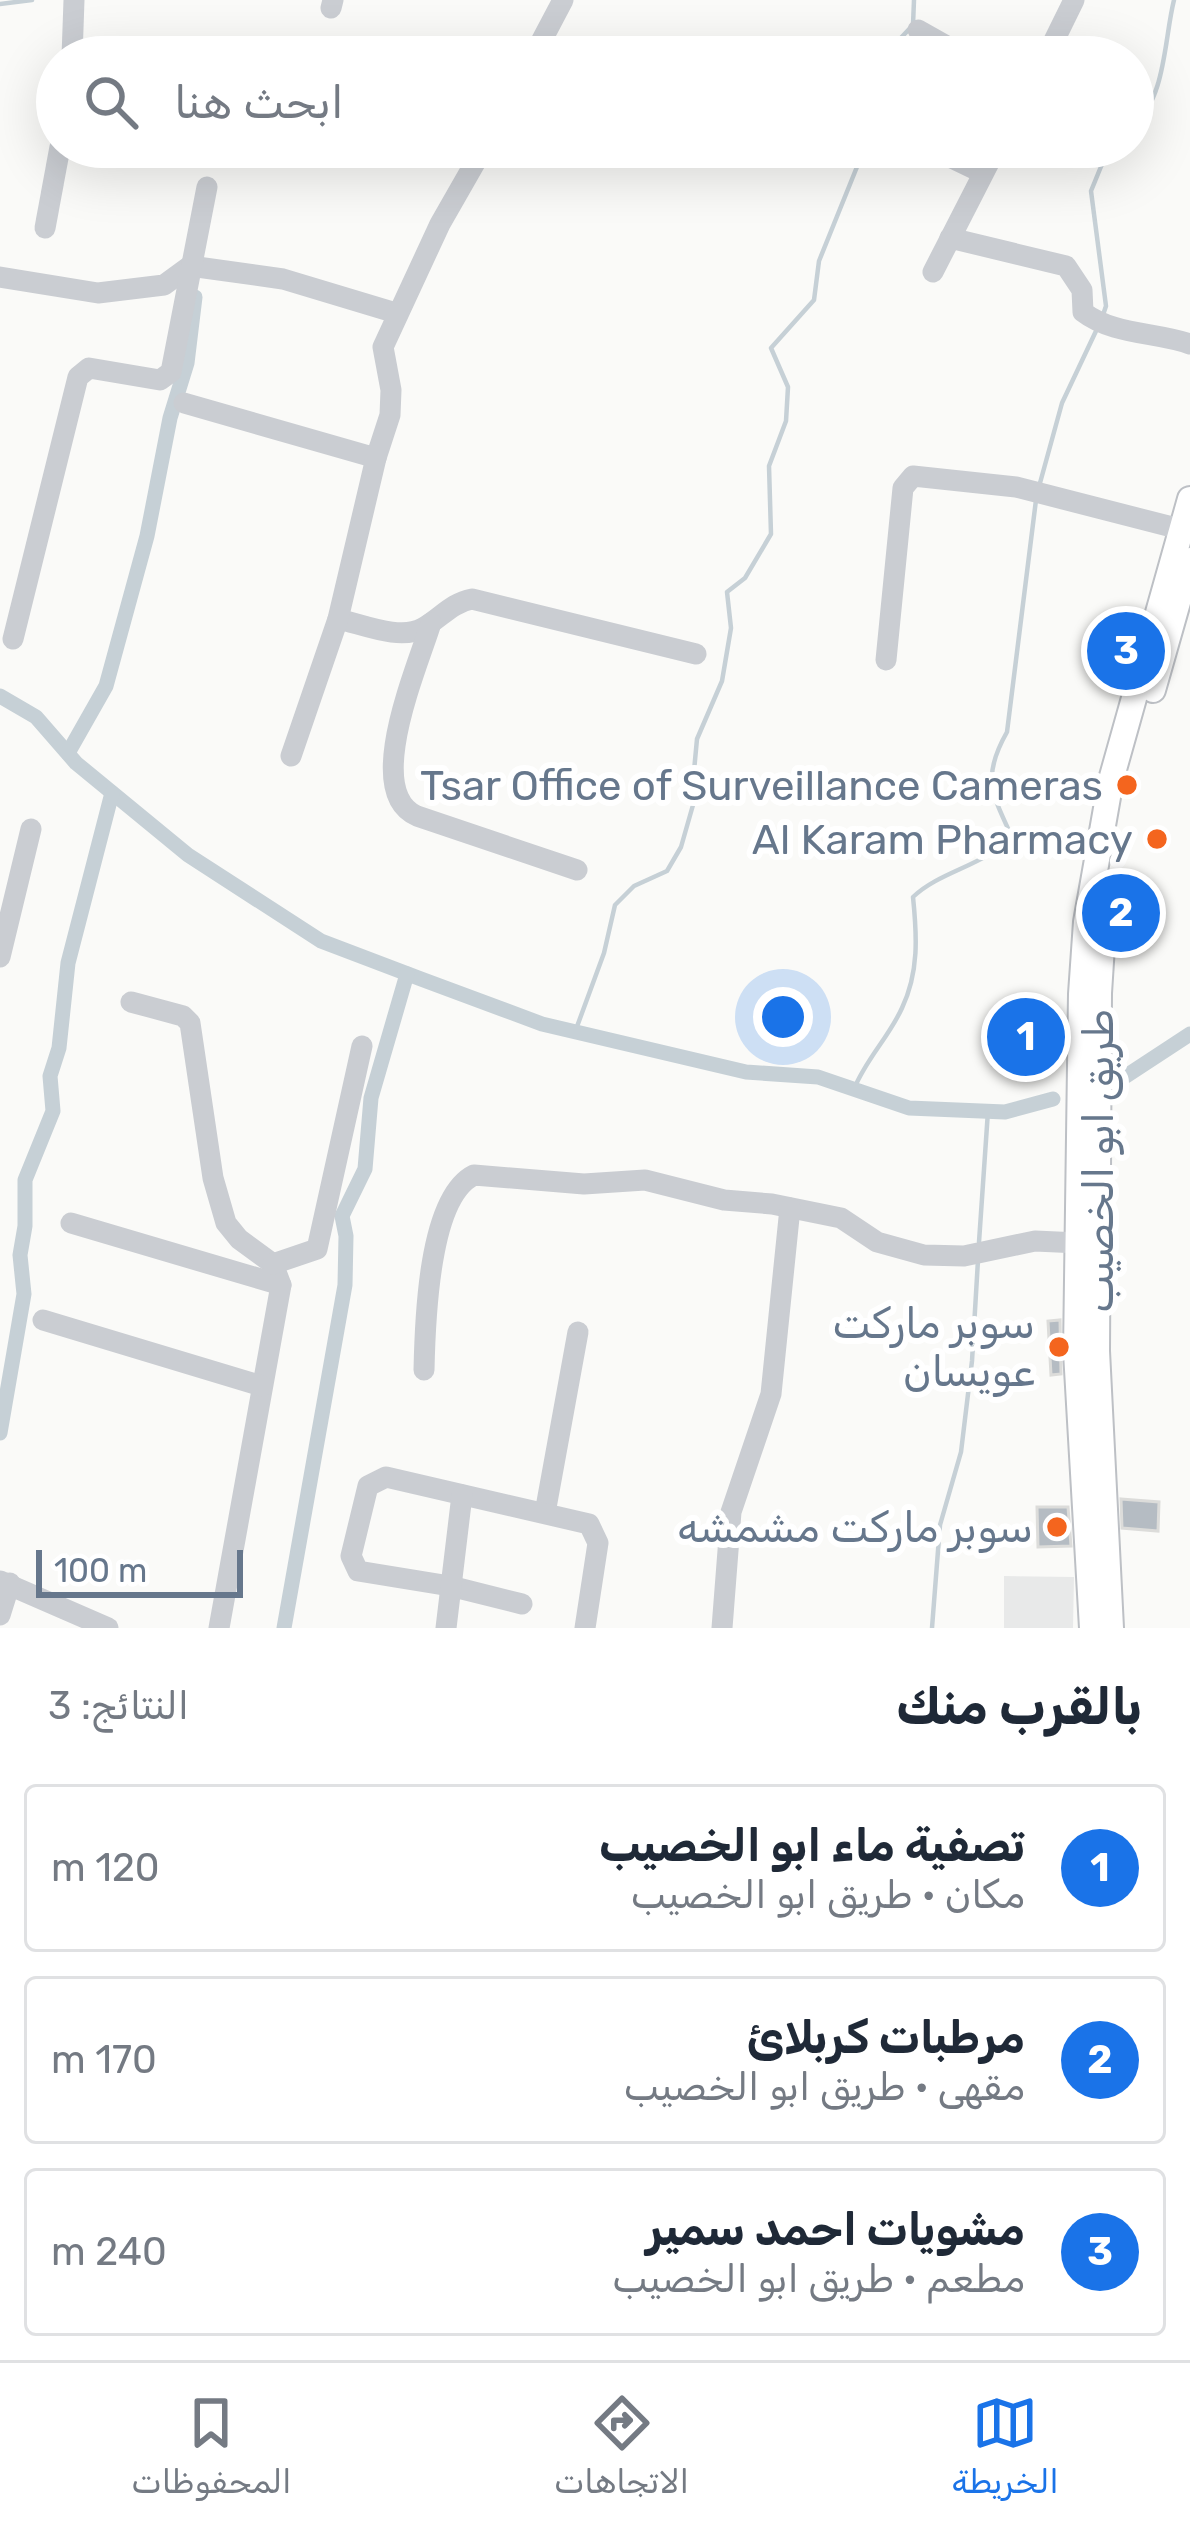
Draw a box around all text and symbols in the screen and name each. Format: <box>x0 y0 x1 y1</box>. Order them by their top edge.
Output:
search box <box>36 36 1154 168</box>
icon: search <box>78 69 144 135</box>
text: ابحث هنا <box>174 76 344 129</box>
pin: 3 <box>1087 606 1165 696</box>
place label: Tsar Office of Surveillance Cameras <box>420 761 1103 811</box>
marker: Tsar Office of Surveillance Cameras <box>1114 772 1140 798</box>
place label: Al Karam Pharmacy <box>752 815 1133 865</box>
marker: Al Karam Pharmacy <box>1144 826 1170 852</box>
pin: 2 <box>1082 868 1160 958</box>
your location <box>753 987 813 1047</box>
pin: 1 <box>987 992 1065 1082</box>
street label: طريق ابو الخصيب <box>1074 1009 1124 1313</box>
place label: سوبر ماركت عويسان <box>832 1299 1035 1397</box>
marker: سوبر ماركت عويسان <box>1046 1334 1072 1360</box>
place label: سوبر ماركت مشمشه <box>677 1503 1033 1553</box>
marker: سوبر ماركت مشمشه <box>1044 1514 1070 1540</box>
scale bar <box>36 1544 243 1597</box>
text: 100 m <box>54 1551 147 1590</box>
text: بالقرب منك <box>896 1676 1142 1737</box>
text: النتائج: 3 <box>48 1683 189 1729</box>
text: تصفية ماء ابو الخصيب <box>599 1819 1025 1872</box>
text: 120 m <box>51 1845 160 1891</box>
text: 1 <box>1090 1845 1110 1891</box>
text: مكان · طريق ابو الخصيب <box>631 1872 1025 1918</box>
text: مرطبات كربلائ <box>747 2011 1025 2064</box>
text: 170 m <box>51 2037 157 2083</box>
text: 2 <box>1087 2037 1113 2083</box>
text: مقهى · طريق ابو الخصيب <box>623 2064 1025 2110</box>
text: مشويات احمد سمير <box>646 2203 1025 2256</box>
text: 240 m <box>51 2229 167 2275</box>
text: 3 <box>1087 2229 1113 2275</box>
text: مطعم · طريق ابو الخصيب <box>612 2256 1025 2302</box>
tab: المحفوظات <box>131 2390 292 2501</box>
tab: الاتجاهات <box>554 2390 689 2501</box>
tab: الخريطة <box>951 2390 1059 2501</box>

